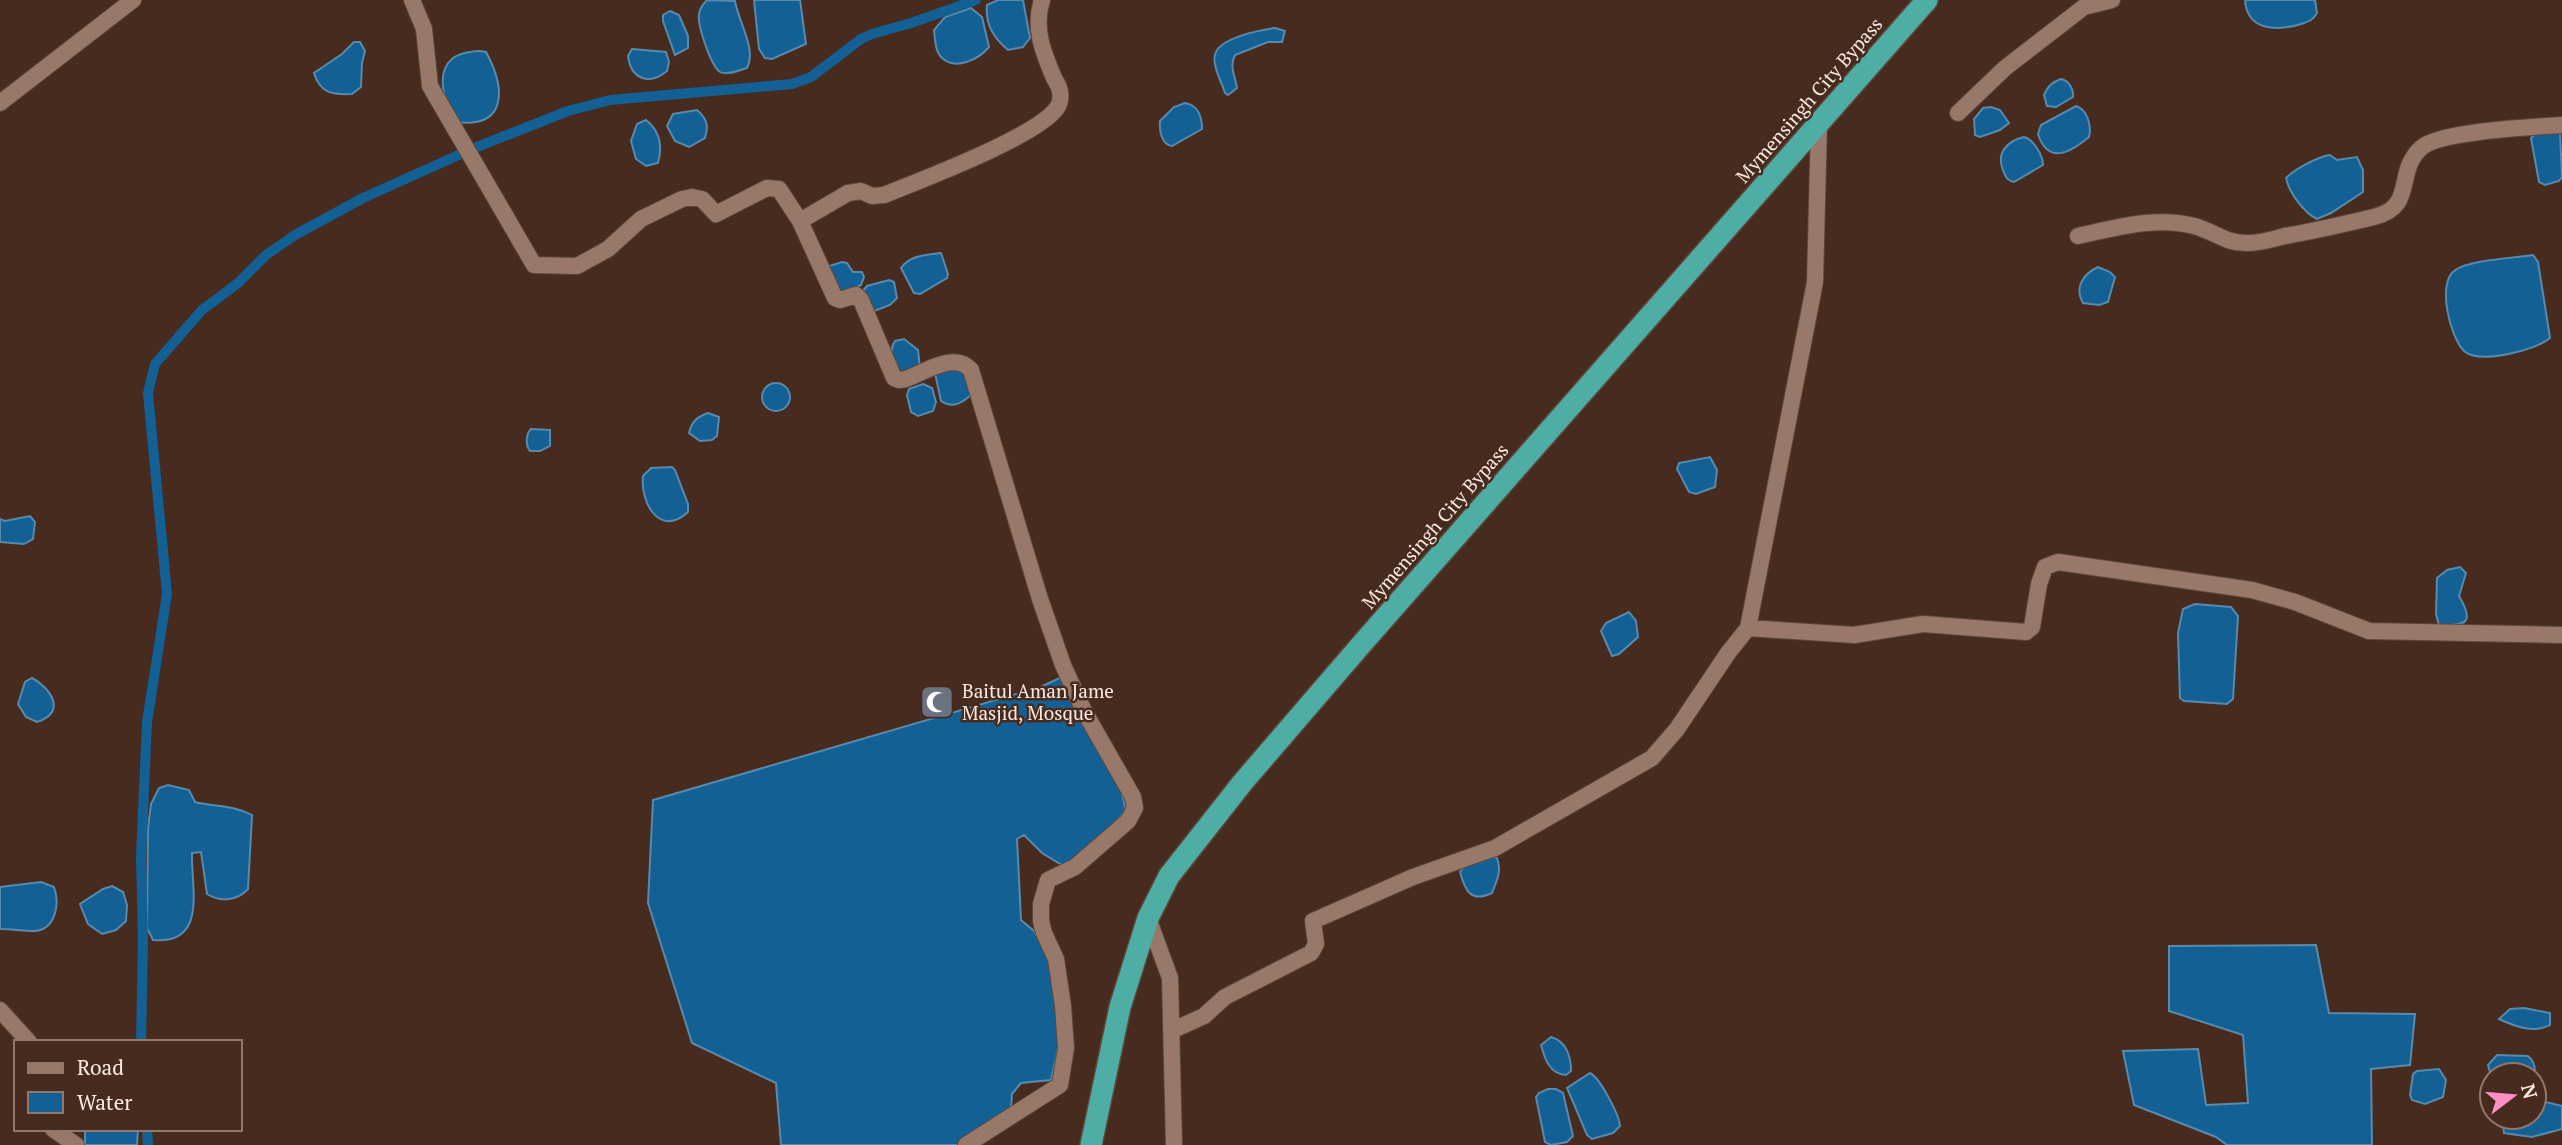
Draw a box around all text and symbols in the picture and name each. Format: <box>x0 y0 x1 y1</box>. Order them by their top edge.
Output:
street label: Mymensingh City Bypass <box>1730 12 1887 188</box>
street label: Mymensingh City Bypass <box>1356 438 1513 614</box>
place label: Baitul Aman Jame Masjid, Mosque <box>962 678 1114 725</box>
mosque icon: Baitul Aman Jame Masjid, Mosque <box>918 683 956 721</box>
legend <box>14 1040 242 1131</box>
text: Road <box>77 1053 124 1081</box>
north arrow <box>2478 1061 2548 1131</box>
text: N <box>2516 1081 2544 1102</box>
text: Water <box>77 1088 132 1116</box>

